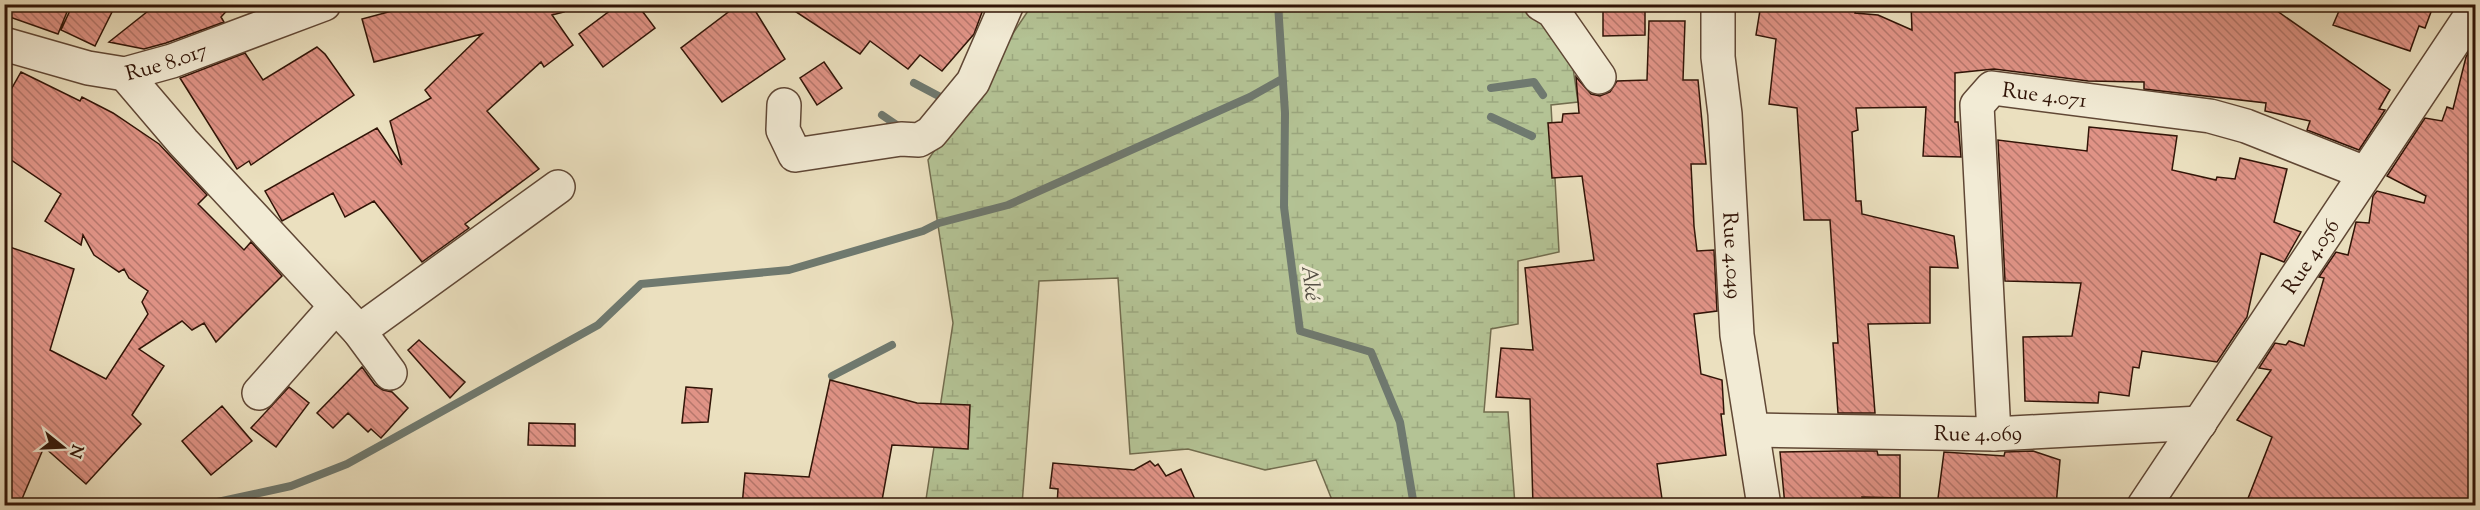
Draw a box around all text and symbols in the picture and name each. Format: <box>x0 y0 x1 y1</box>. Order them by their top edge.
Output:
street label: Rue 8.017 <box>122 36 213 90</box>
street label: Rue 4.071 <box>2000 76 2088 117</box>
street label: Rue 4.049 <box>1713 211 1748 300</box>
street label: Rue 4.056 <box>2276 214 2348 301</box>
water label: Aké <box>1291 264 1327 303</box>
north arrow <box>33 417 93 477</box>
street label: Rue 4.069 <box>1934 420 2023 451</box>
text: N <box>62 441 88 461</box>

